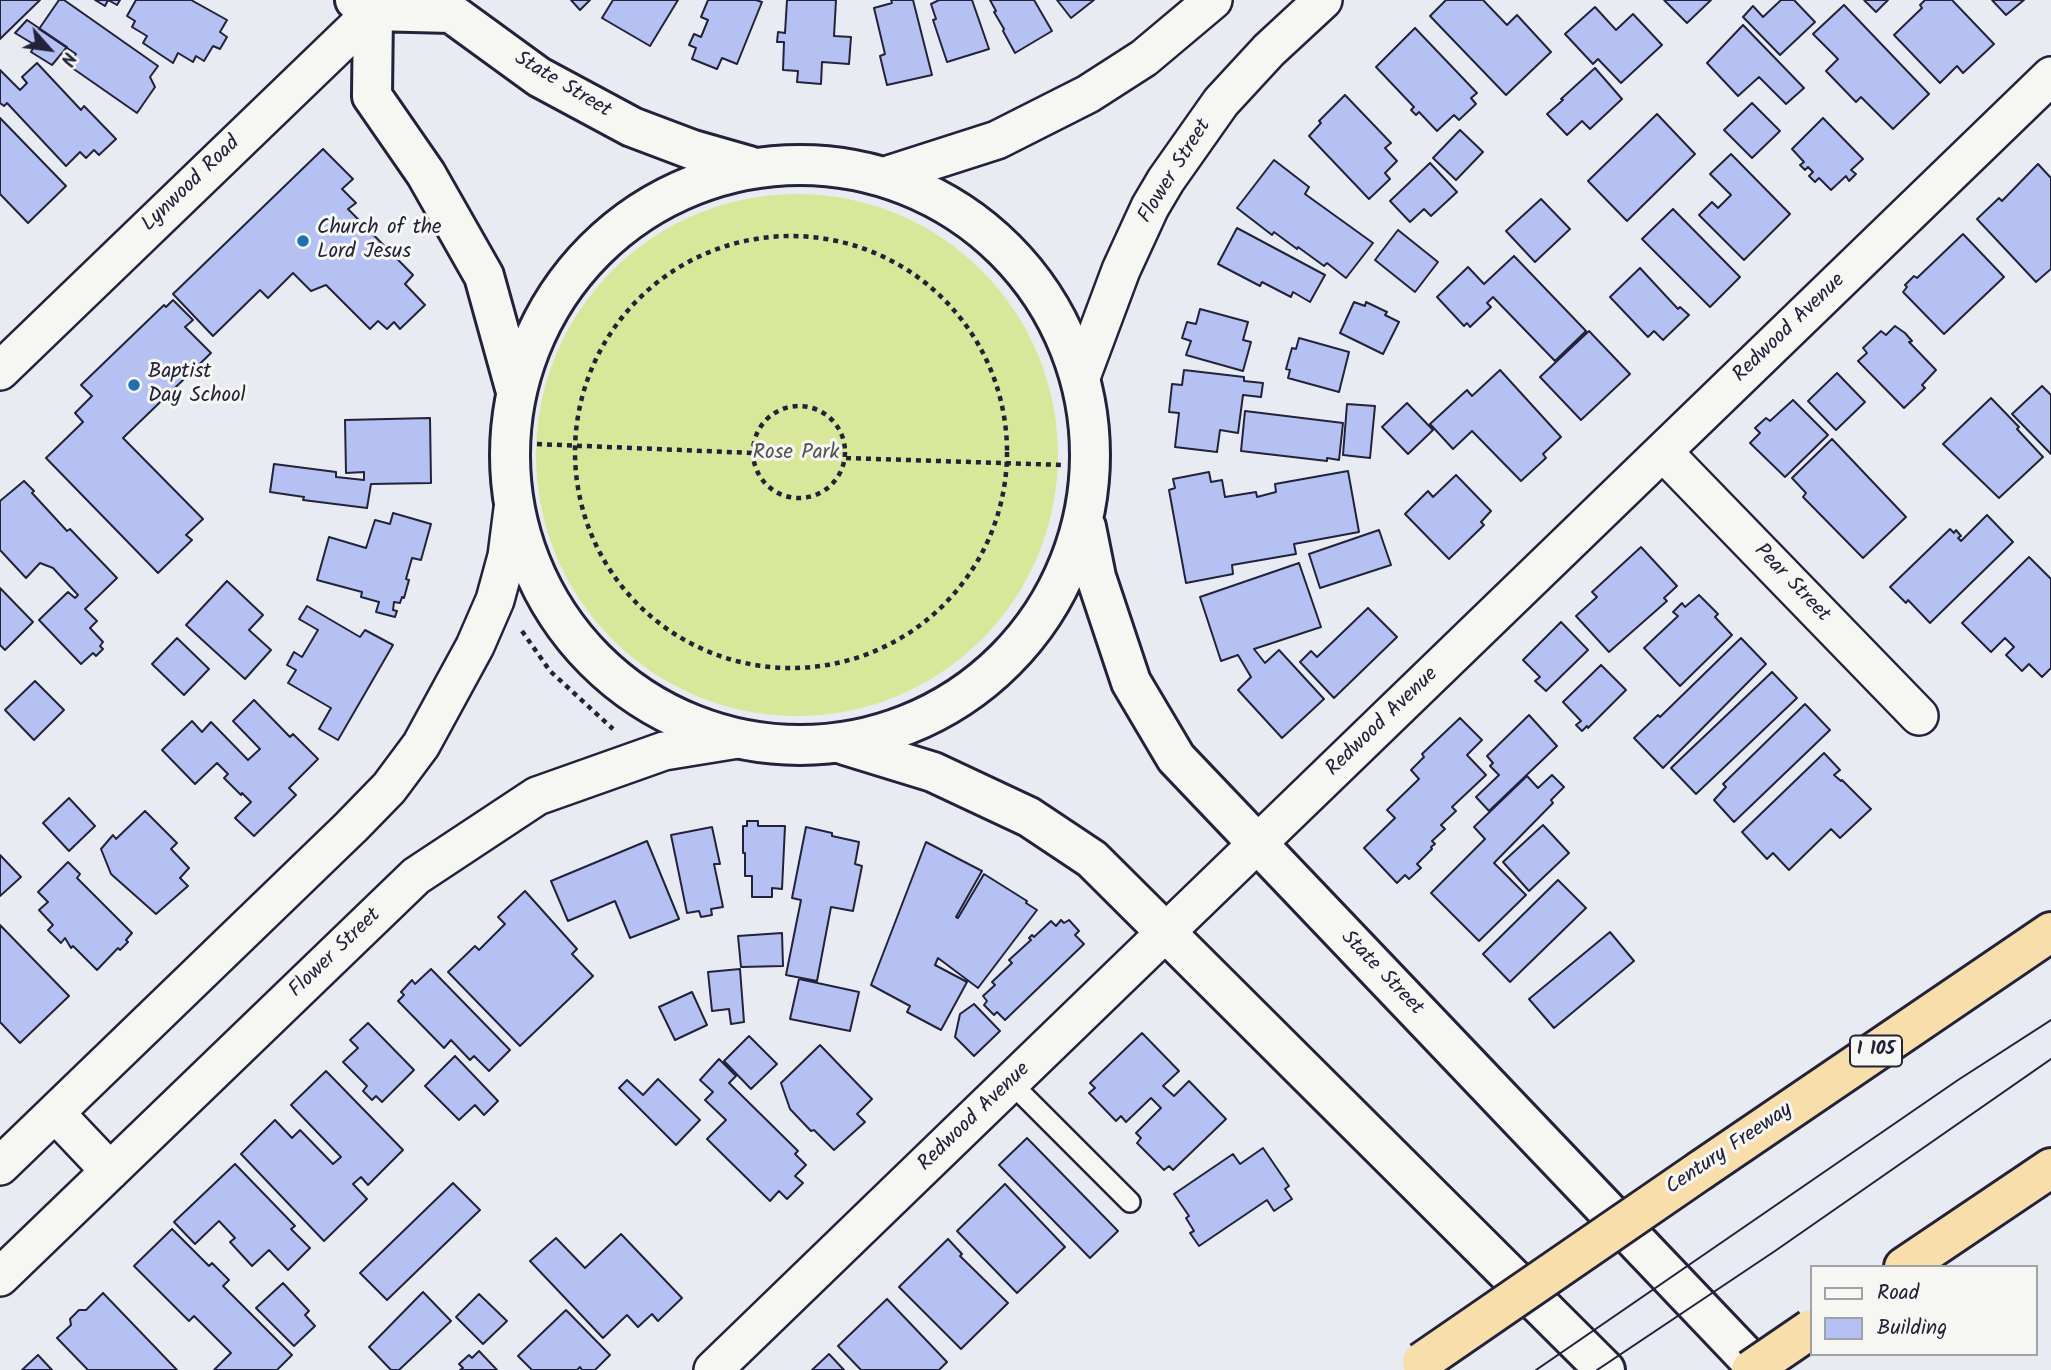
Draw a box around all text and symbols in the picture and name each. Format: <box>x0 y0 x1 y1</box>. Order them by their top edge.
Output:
north arrow <box>14 14 84 84</box>
text: N <box>51 47 84 71</box>
street label: State Street <box>509 47 615 125</box>
street label: Flower Street <box>1134 115 1218 229</box>
street label: Lynwood Road <box>138 132 246 238</box>
place label: Church of the Lord Jesus <box>317 216 442 266</box>
marker: Church of the Lord Jesus <box>295 233 311 249</box>
street label: Redwood Avenue <box>1729 269 1851 389</box>
place label: Baptist Day School <box>148 360 246 410</box>
marker: Baptist Day School <box>126 377 142 393</box>
park label: Rose Park <box>753 441 839 467</box>
street label: Pear Street <box>1747 540 1835 628</box>
street label: Redwood Avenue <box>1322 663 1444 783</box>
street label: Flower Street <box>285 904 387 1004</box>
street label: State Street <box>1334 926 1428 1022</box>
road number: I 105 <box>1850 1036 1902 1066</box>
street label: Redwood Avenue <box>914 1058 1036 1178</box>
street label: Century Freeway <box>1662 1098 1798 1202</box>
legend <box>1810 1265 2037 1356</box>
text: Road <box>1877 1277 1919 1310</box>
text: Building <box>1877 1312 1947 1345</box>

